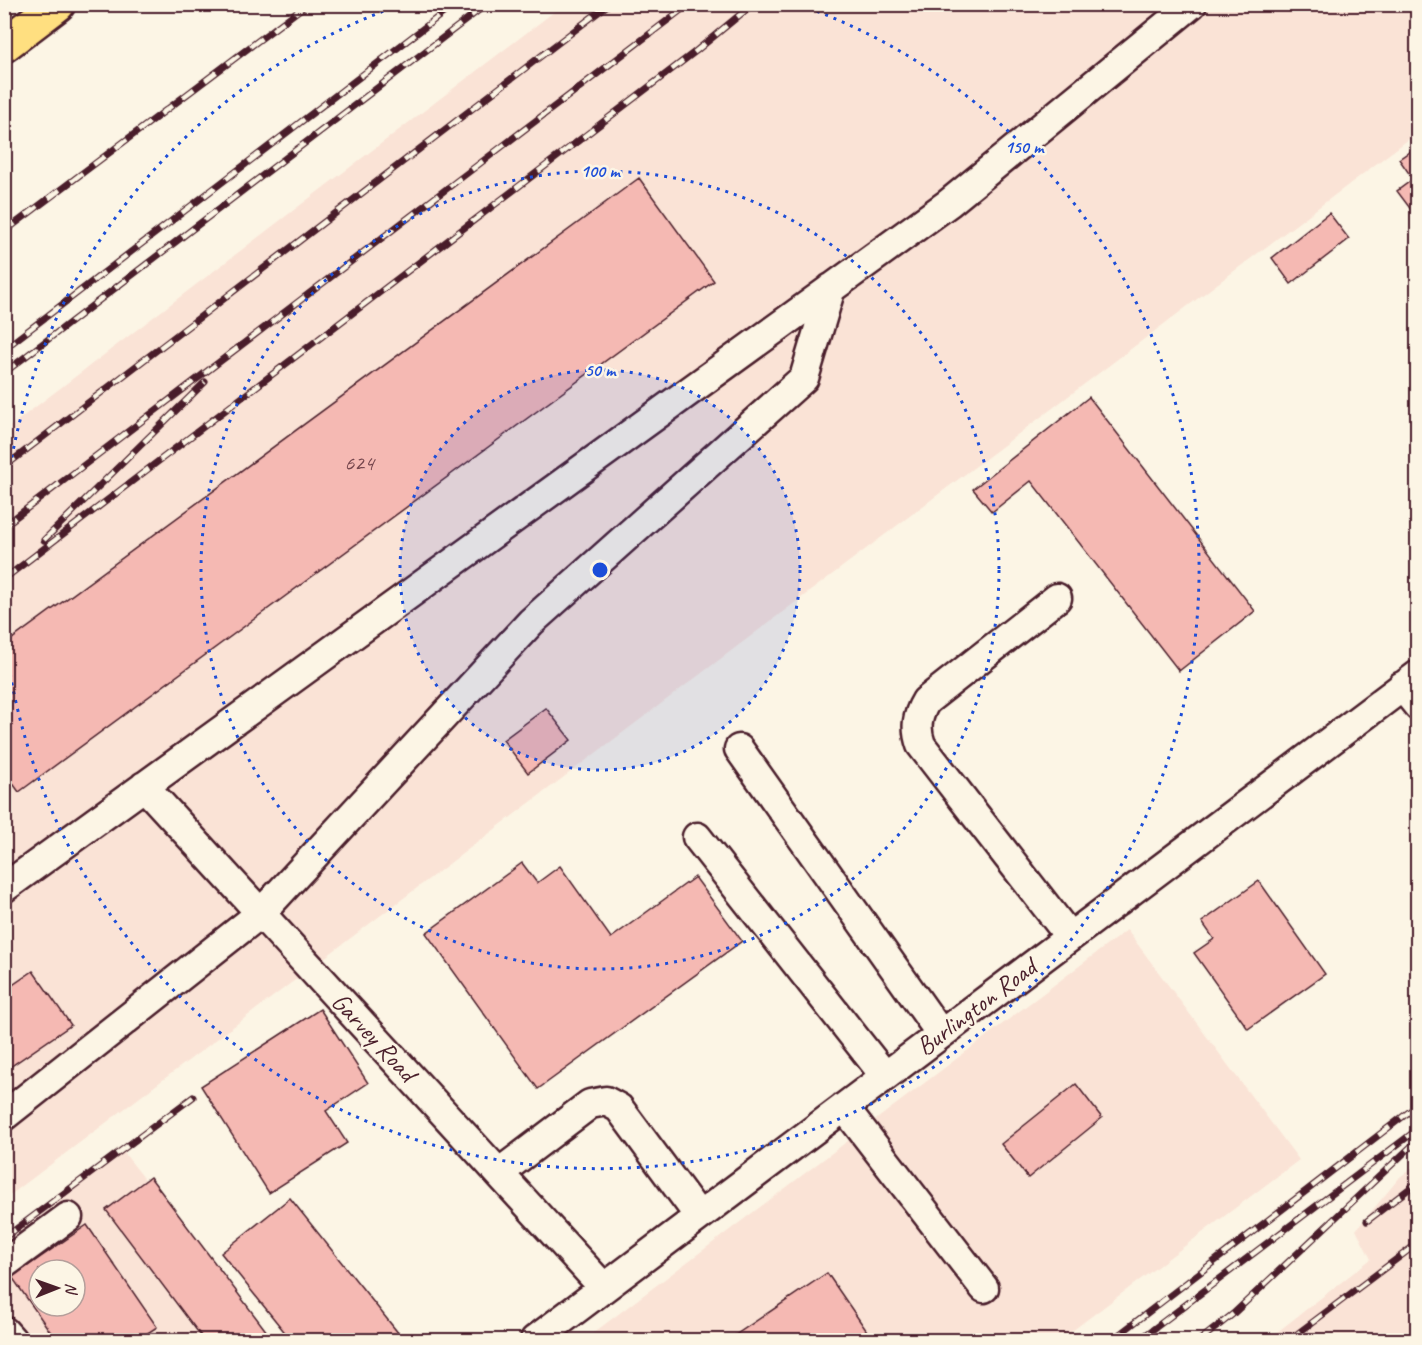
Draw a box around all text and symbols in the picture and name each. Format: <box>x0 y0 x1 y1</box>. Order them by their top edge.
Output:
text: 150 m <box>1005 136 1045 158</box>
text: 100 m <box>581 160 621 182</box>
text: 50 m <box>585 359 617 381</box>
house number: 624 <box>344 449 376 477</box>
centre of rings <box>590 560 610 580</box>
street label: Burlington Road <box>909 949 1046 1063</box>
street label: Garvey Road <box>324 985 426 1091</box>
north arrow <box>27 1258 87 1318</box>
text: N <box>61 1283 81 1296</box>

